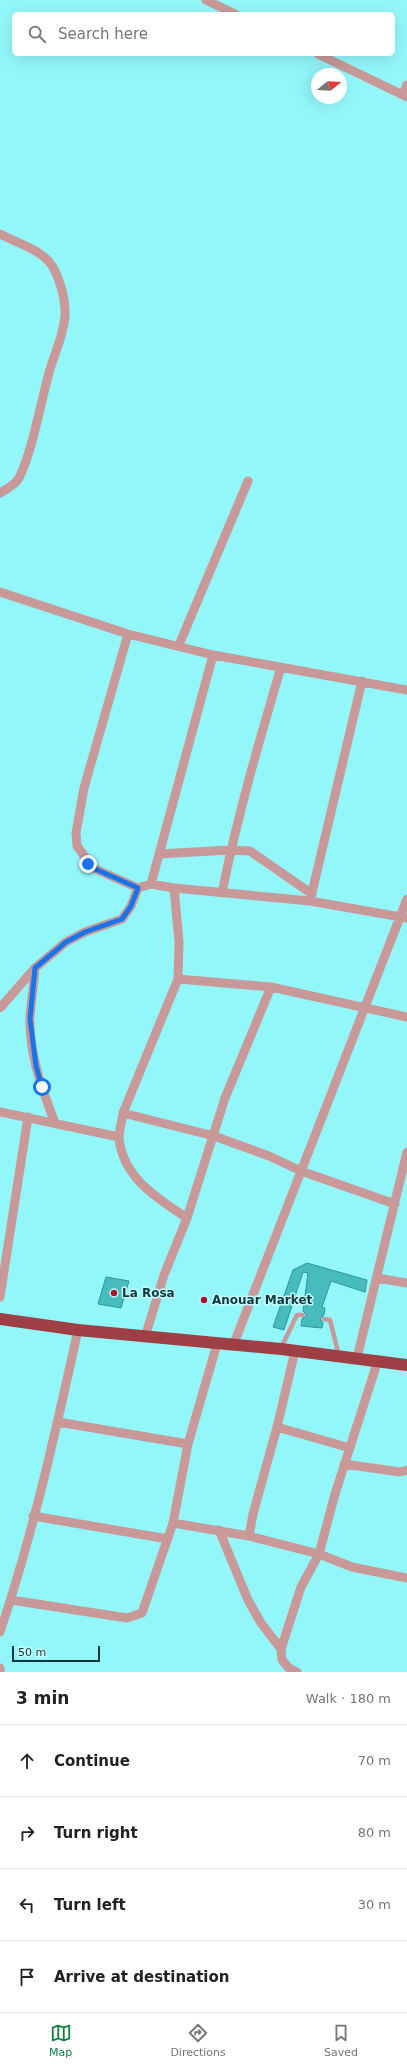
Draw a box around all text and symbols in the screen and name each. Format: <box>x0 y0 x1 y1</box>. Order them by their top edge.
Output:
search box <box>12 12 395 56</box>
icon: search <box>26 23 48 45</box>
text: Search here <box>58 25 148 43</box>
north arrow <box>311 68 347 104</box>
route end <box>79 855 97 873</box>
route start <box>33 1078 51 1096</box>
place label: La Rosa <box>122 1286 175 1300</box>
marker: La Rosa <box>109 1288 119 1298</box>
place label: Anouar Market <box>212 1293 313 1307</box>
marker: Anouar Market <box>199 1295 209 1305</box>
scale bar <box>12 1644 100 1663</box>
text: 50 m <box>18 1646 46 1659</box>
text: 3 min <box>16 1688 69 1708</box>
text: Walk · 180 m <box>306 1691 391 1706</box>
icon: ahead <box>16 1750 38 1772</box>
text: Continue <box>54 1752 130 1770</box>
text: 70 m <box>358 1753 391 1768</box>
icon: right <box>16 1822 38 1844</box>
text: Turn right <box>54 1824 138 1842</box>
text: 80 m <box>358 1825 391 1840</box>
icon: left <box>16 1894 38 1916</box>
text: Turn left <box>54 1896 126 1914</box>
text: 30 m <box>358 1897 391 1912</box>
icon: arrive <box>16 1966 38 1988</box>
text: Arrive at destination <box>54 1968 229 1986</box>
tab: Map <box>49 2022 72 2059</box>
tab: Directions <box>170 2022 226 2059</box>
tab: Saved <box>324 2022 358 2059</box>

